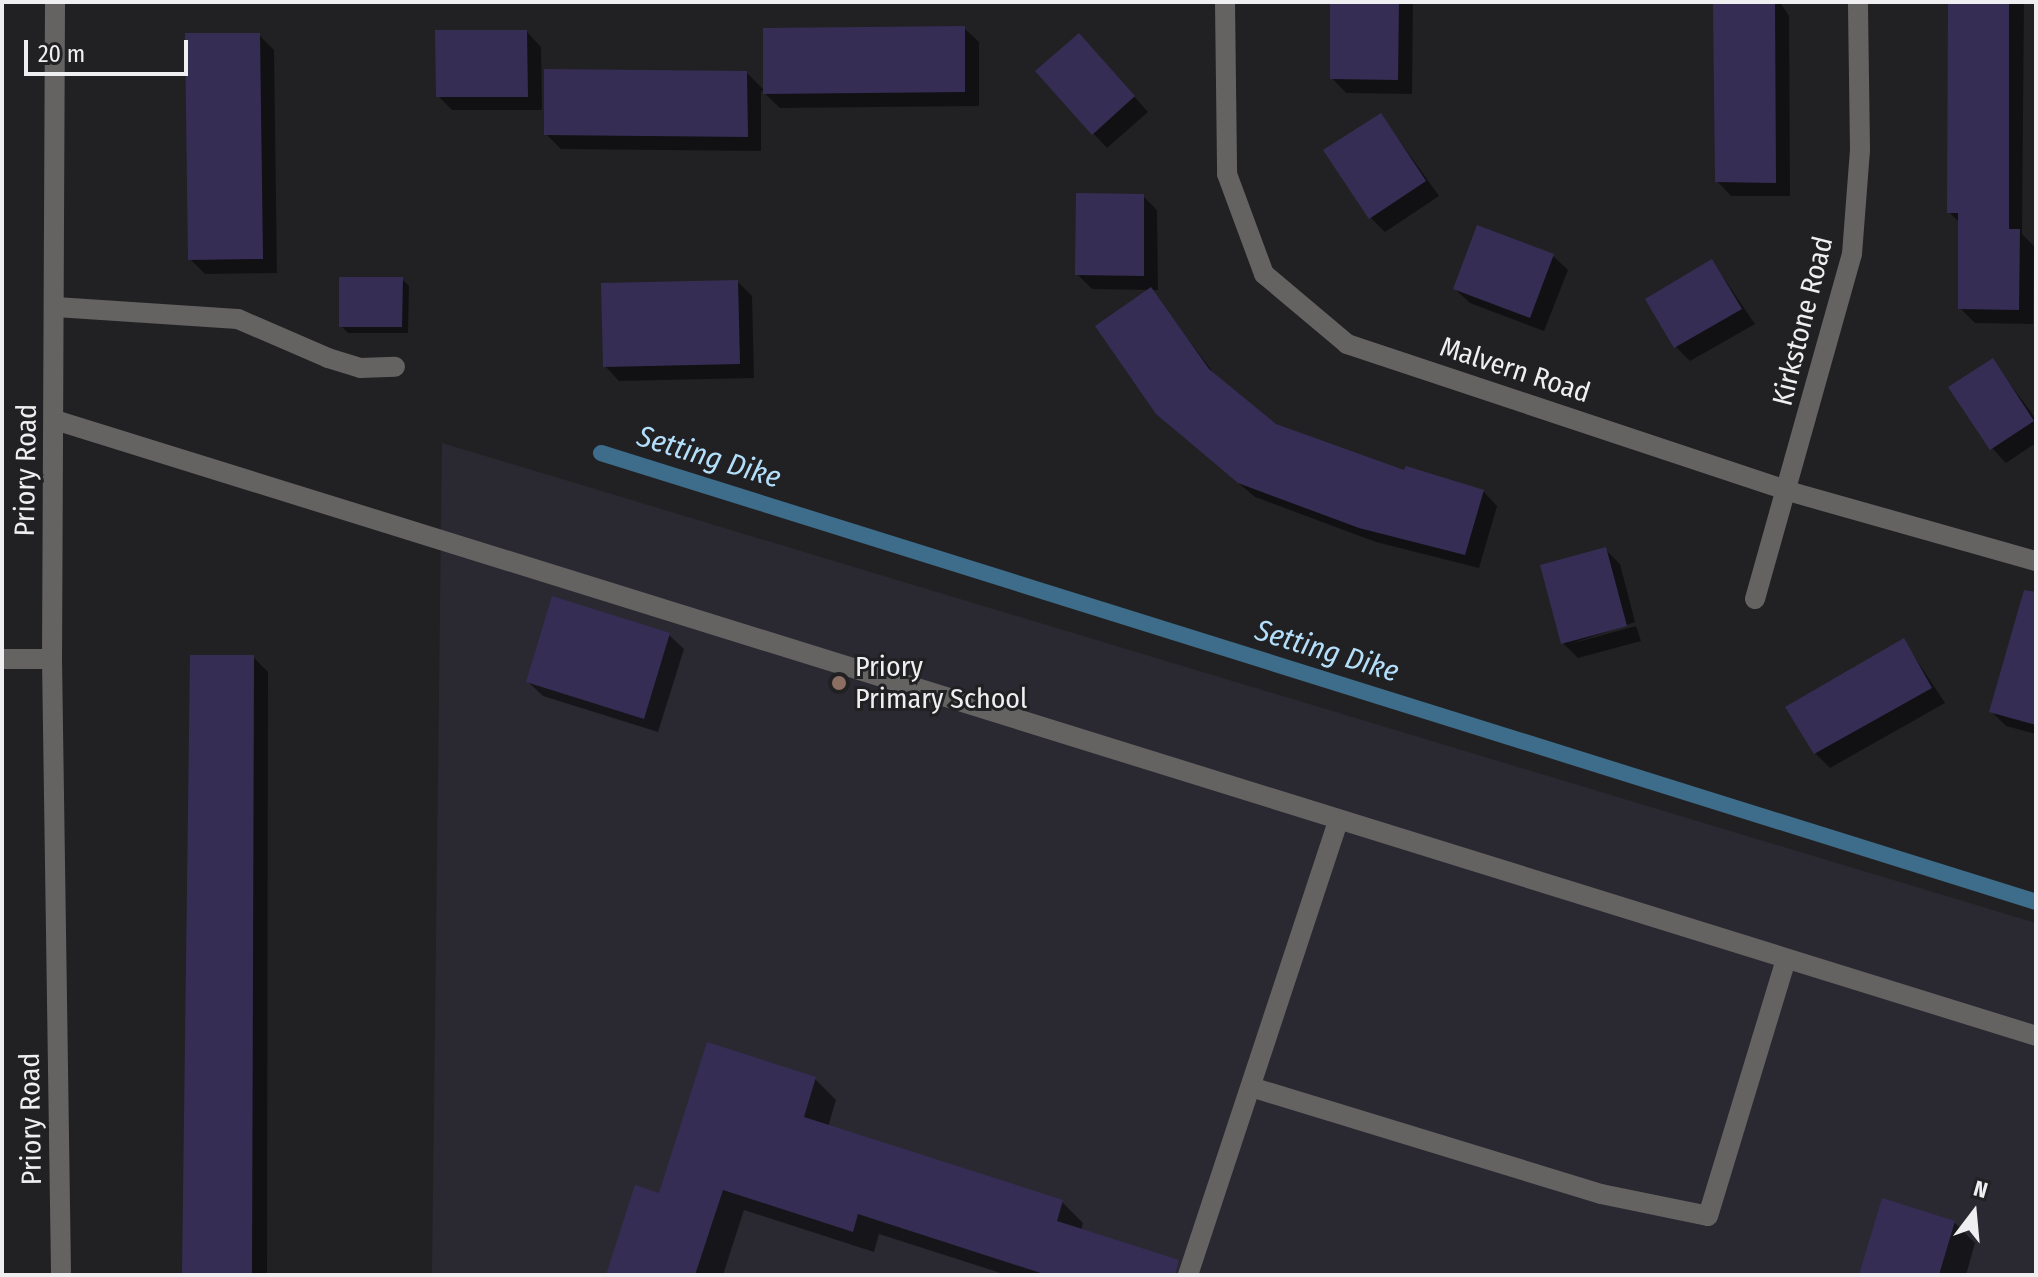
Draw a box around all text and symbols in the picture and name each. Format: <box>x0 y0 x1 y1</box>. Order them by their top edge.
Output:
scale bar <box>28 24 192 74</box>
text: 20 m <box>38 40 85 68</box>
street label: Kirkstone Road <box>1766 233 1840 409</box>
street label: Malvern Road <box>1436 330 1594 410</box>
street label: Priory Road <box>8 403 44 537</box>
water label: Setting Dike <box>633 418 785 496</box>
water label: Setting Dike <box>1251 612 1403 690</box>
place label: Priory Primary School <box>855 650 1027 716</box>
marker: Priory Primary School <box>830 674 848 692</box>
street label: Priory Road <box>13 1052 49 1186</box>
north arrow <box>1934 1173 2014 1253</box>
text: N <box>1971 1175 1991 1204</box>

